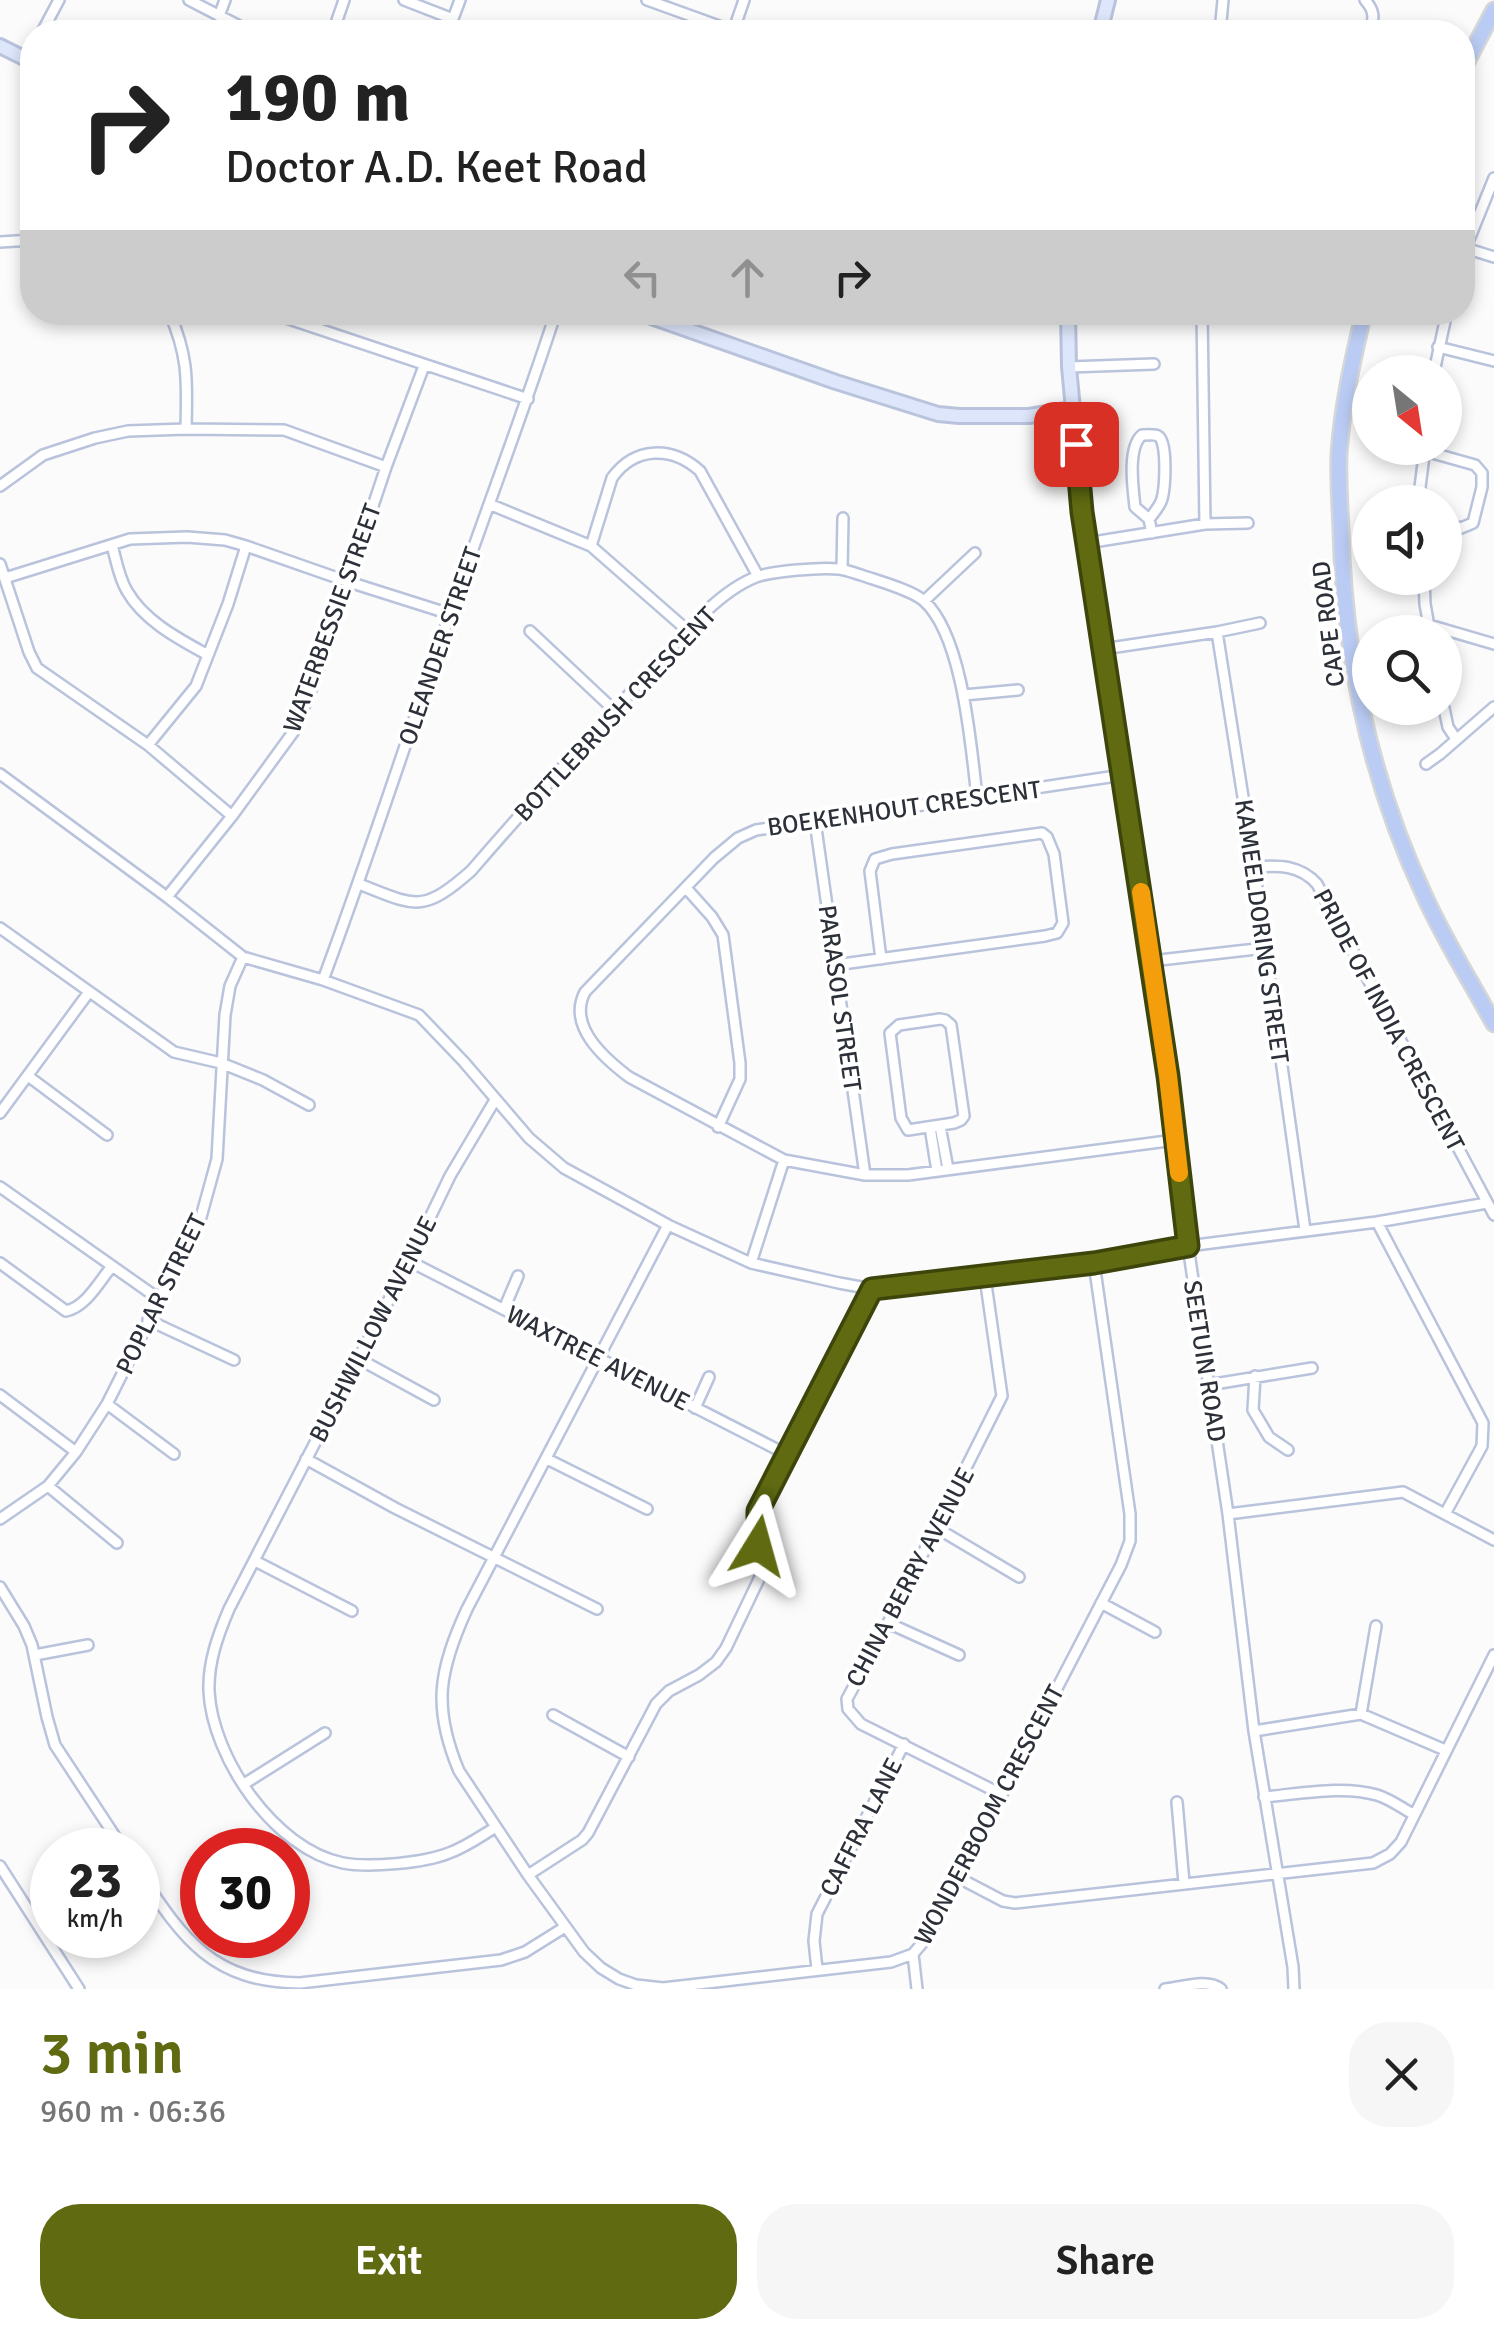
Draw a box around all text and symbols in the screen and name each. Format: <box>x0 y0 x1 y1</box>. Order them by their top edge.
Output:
text: 190 m <box>225 54 410 140</box>
icon: right <box>60 60 190 190</box>
text: Doctor A.D. Keet Road <box>225 140 648 195</box>
icon: left <box>615 250 670 305</box>
icon: ahead <box>720 250 775 305</box>
icon: right <box>825 250 880 305</box>
north arrow <box>1352 355 1462 465</box>
map controls <box>1352 355 1462 725</box>
pin <box>1034 402 1119 487</box>
icon: arrive <box>1049 417 1104 472</box>
button: sound <box>1352 485 1462 595</box>
street label: WATERBESSIE STREET <box>276 499 388 737</box>
street label: OLEANDER STREET <box>392 542 489 749</box>
street label: CAPE ROAD <box>1305 559 1351 689</box>
street label: BOTTLEBRUSH CRESCENT <box>507 600 723 828</box>
button: search <box>1352 615 1462 725</box>
street label: BOEKENHOUT CRESCENT <box>765 773 1044 843</box>
street label: KAMEELDORING STREET <box>1228 797 1296 1066</box>
street label: PRIDE OF INDIA CRESCENT <box>1307 884 1472 1157</box>
street label: PARASOL STREET <box>812 903 869 1094</box>
street label: POPLAR STREET <box>109 1208 213 1379</box>
street label: BUSHWILLOW AVENUE <box>302 1211 444 1447</box>
street label: SEETUIN ROAD <box>1177 1278 1233 1444</box>
street label: WAXTREE AVENUE <box>501 1298 695 1418</box>
street label: CHINA BERRY AVENUE <box>839 1462 981 1692</box>
position arrow <box>706 1494 810 1598</box>
street label: WONDERBOOM CRESCENT <box>907 1679 1071 1950</box>
street label: CAFFRA LANE <box>813 1752 909 1902</box>
speed limit sign: 30 <box>180 1828 310 1958</box>
text: 23 <box>68 1850 122 1912</box>
text: km/h <box>67 1903 123 1934</box>
text: 3 min <box>40 2017 184 2091</box>
button: close <box>1349 2022 1454 2127</box>
text: 960 m · 06:36 <box>40 2092 226 2131</box>
button: Exit <box>40 2204 737 2319</box>
button: Share <box>757 2204 1454 2319</box>

